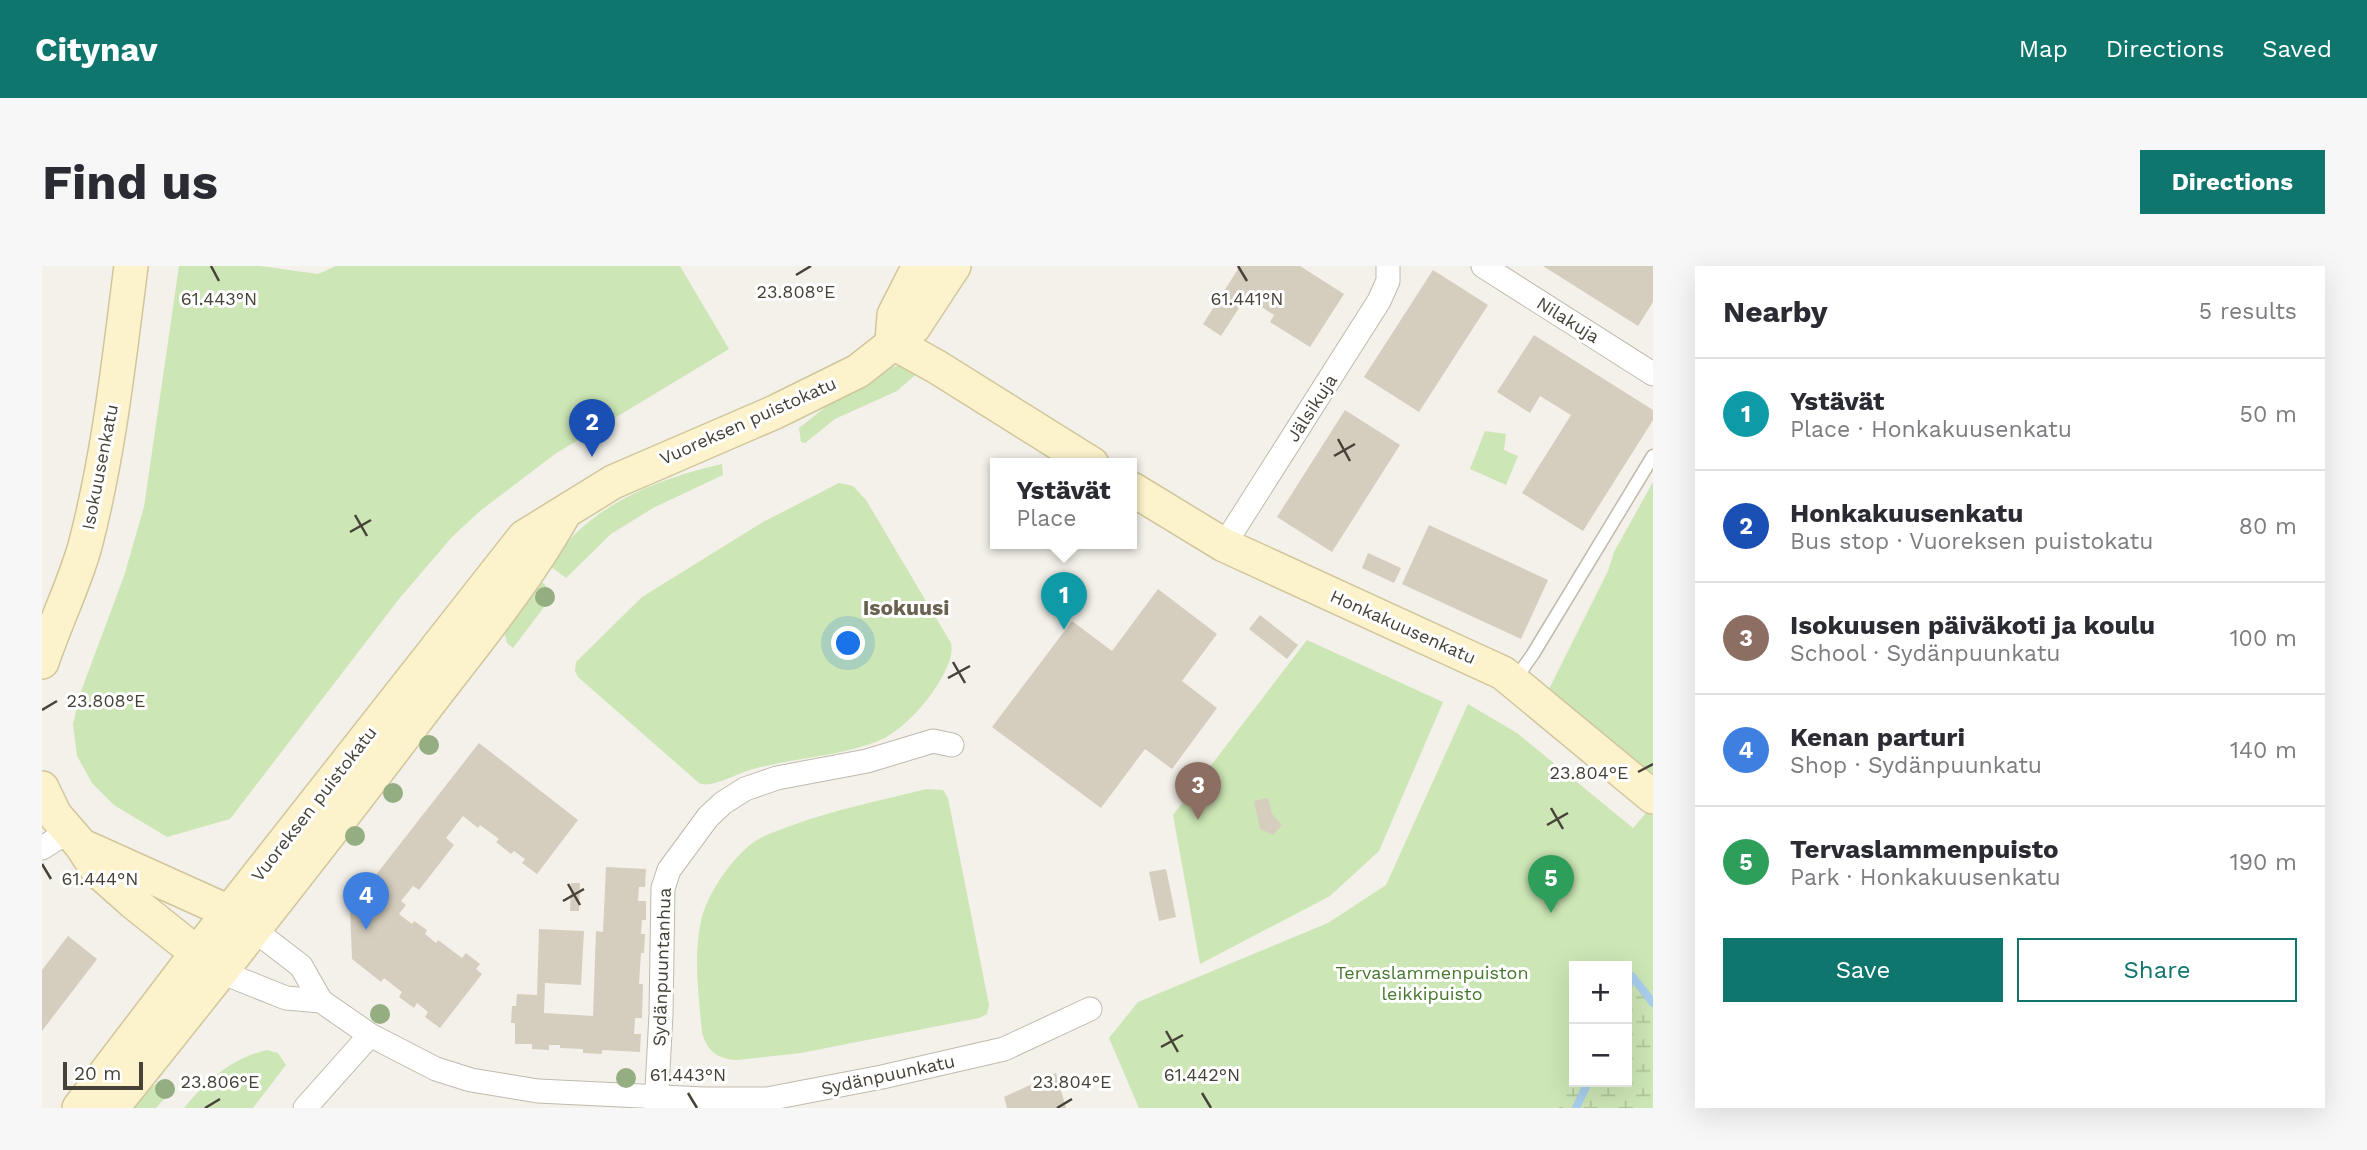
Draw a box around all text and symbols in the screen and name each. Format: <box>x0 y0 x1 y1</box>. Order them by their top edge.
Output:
text: Citynav <box>35 30 157 69</box>
text: Map <box>2019 35 2068 63</box>
text: Directions <box>2106 35 2224 63</box>
text: Saved <box>2262 35 2332 63</box>
button: Directions <box>2140 150 2325 214</box>
text: Find us <box>42 153 218 211</box>
text: 23.808°E <box>757 281 835 302</box>
text: 61.443°N <box>181 288 257 309</box>
text: 61.441°N <box>1211 288 1283 309</box>
street label: Nilakuja <box>1533 292 1604 347</box>
text: Nearby <box>1723 294 1828 329</box>
text: 5 results <box>2199 298 2297 325</box>
street label: Jälsikuja <box>1282 370 1341 445</box>
street label: Vuoreksen puistokatu <box>656 372 839 469</box>
text: Ystävät <box>1790 386 1884 416</box>
pin: 2 <box>569 399 615 457</box>
text: 1 <box>1741 401 1751 428</box>
text: 50 m <box>2240 401 2297 428</box>
street label: Isokuusenkatu <box>77 402 122 531</box>
text: Place · Honkakuusenkatu <box>1790 416 2072 443</box>
popup <box>990 458 1137 549</box>
text: Ystävät <box>1016 475 1111 505</box>
text: Honkakuusenkatu <box>1790 498 2023 528</box>
text: Place <box>1016 505 1077 532</box>
text: 2 <box>1739 513 1753 540</box>
text: 80 m <box>2239 513 2297 540</box>
text: Bus stop · Vuoreksen puistokatu <box>1790 528 2153 555</box>
pin: 1 <box>1041 572 1087 630</box>
street label: Honkakuusenkatu <box>1327 585 1479 668</box>
district label: Isokuusi <box>863 595 949 620</box>
text: Isokuusen päiväkoti ja koulu <box>1790 610 2155 640</box>
text: 3 <box>1739 625 1753 652</box>
text: 100 m <box>2230 625 2297 652</box>
your location <box>831 626 865 660</box>
text: School · Sydänpuunkatu <box>1790 640 2061 667</box>
text: 23.808°E <box>67 690 145 711</box>
street label: Vuoreksen puistokatu <box>247 722 381 885</box>
text: Kenan parturi <box>1790 722 1965 752</box>
text: 4 <box>1739 737 1753 764</box>
text: 140 m <box>2230 737 2297 764</box>
text: Shop · Sydänpuunkatu <box>1790 752 2042 779</box>
pin: 3 <box>1175 762 1221 820</box>
text: 23.804°E <box>1550 762 1628 783</box>
text: Tervaslammenpuisto <box>1790 834 2059 864</box>
text: 5 <box>1739 849 1753 876</box>
text: 190 m <box>2230 849 2297 876</box>
pin: 5 <box>1528 855 1574 913</box>
text: Park · Honkakuusenkatu <box>1790 864 2061 891</box>
text: 61.444°N <box>61 868 139 889</box>
pin: 4 <box>343 872 389 930</box>
street label: Sydänpuuntanhua <box>648 887 675 1047</box>
button: Save <box>1723 938 2003 1002</box>
button: Share <box>2017 938 2297 1002</box>
map controls <box>1569 961 1632 1087</box>
button: + <box>1569 961 1632 1024</box>
park label: Tervaslammenpuiston leikkipuisto <box>1335 962 1529 1004</box>
button: − <box>1569 1024 1632 1087</box>
street label: Sydänpuunkatu <box>819 1050 957 1099</box>
scale bar <box>63 1059 144 1091</box>
text: 20 m <box>74 1062 121 1085</box>
text: 61.443°N <box>650 1064 726 1085</box>
text: 61.442°N <box>1164 1064 1240 1085</box>
text: 23.806°E <box>181 1071 259 1092</box>
text: 23.804°E <box>1033 1071 1111 1092</box>

